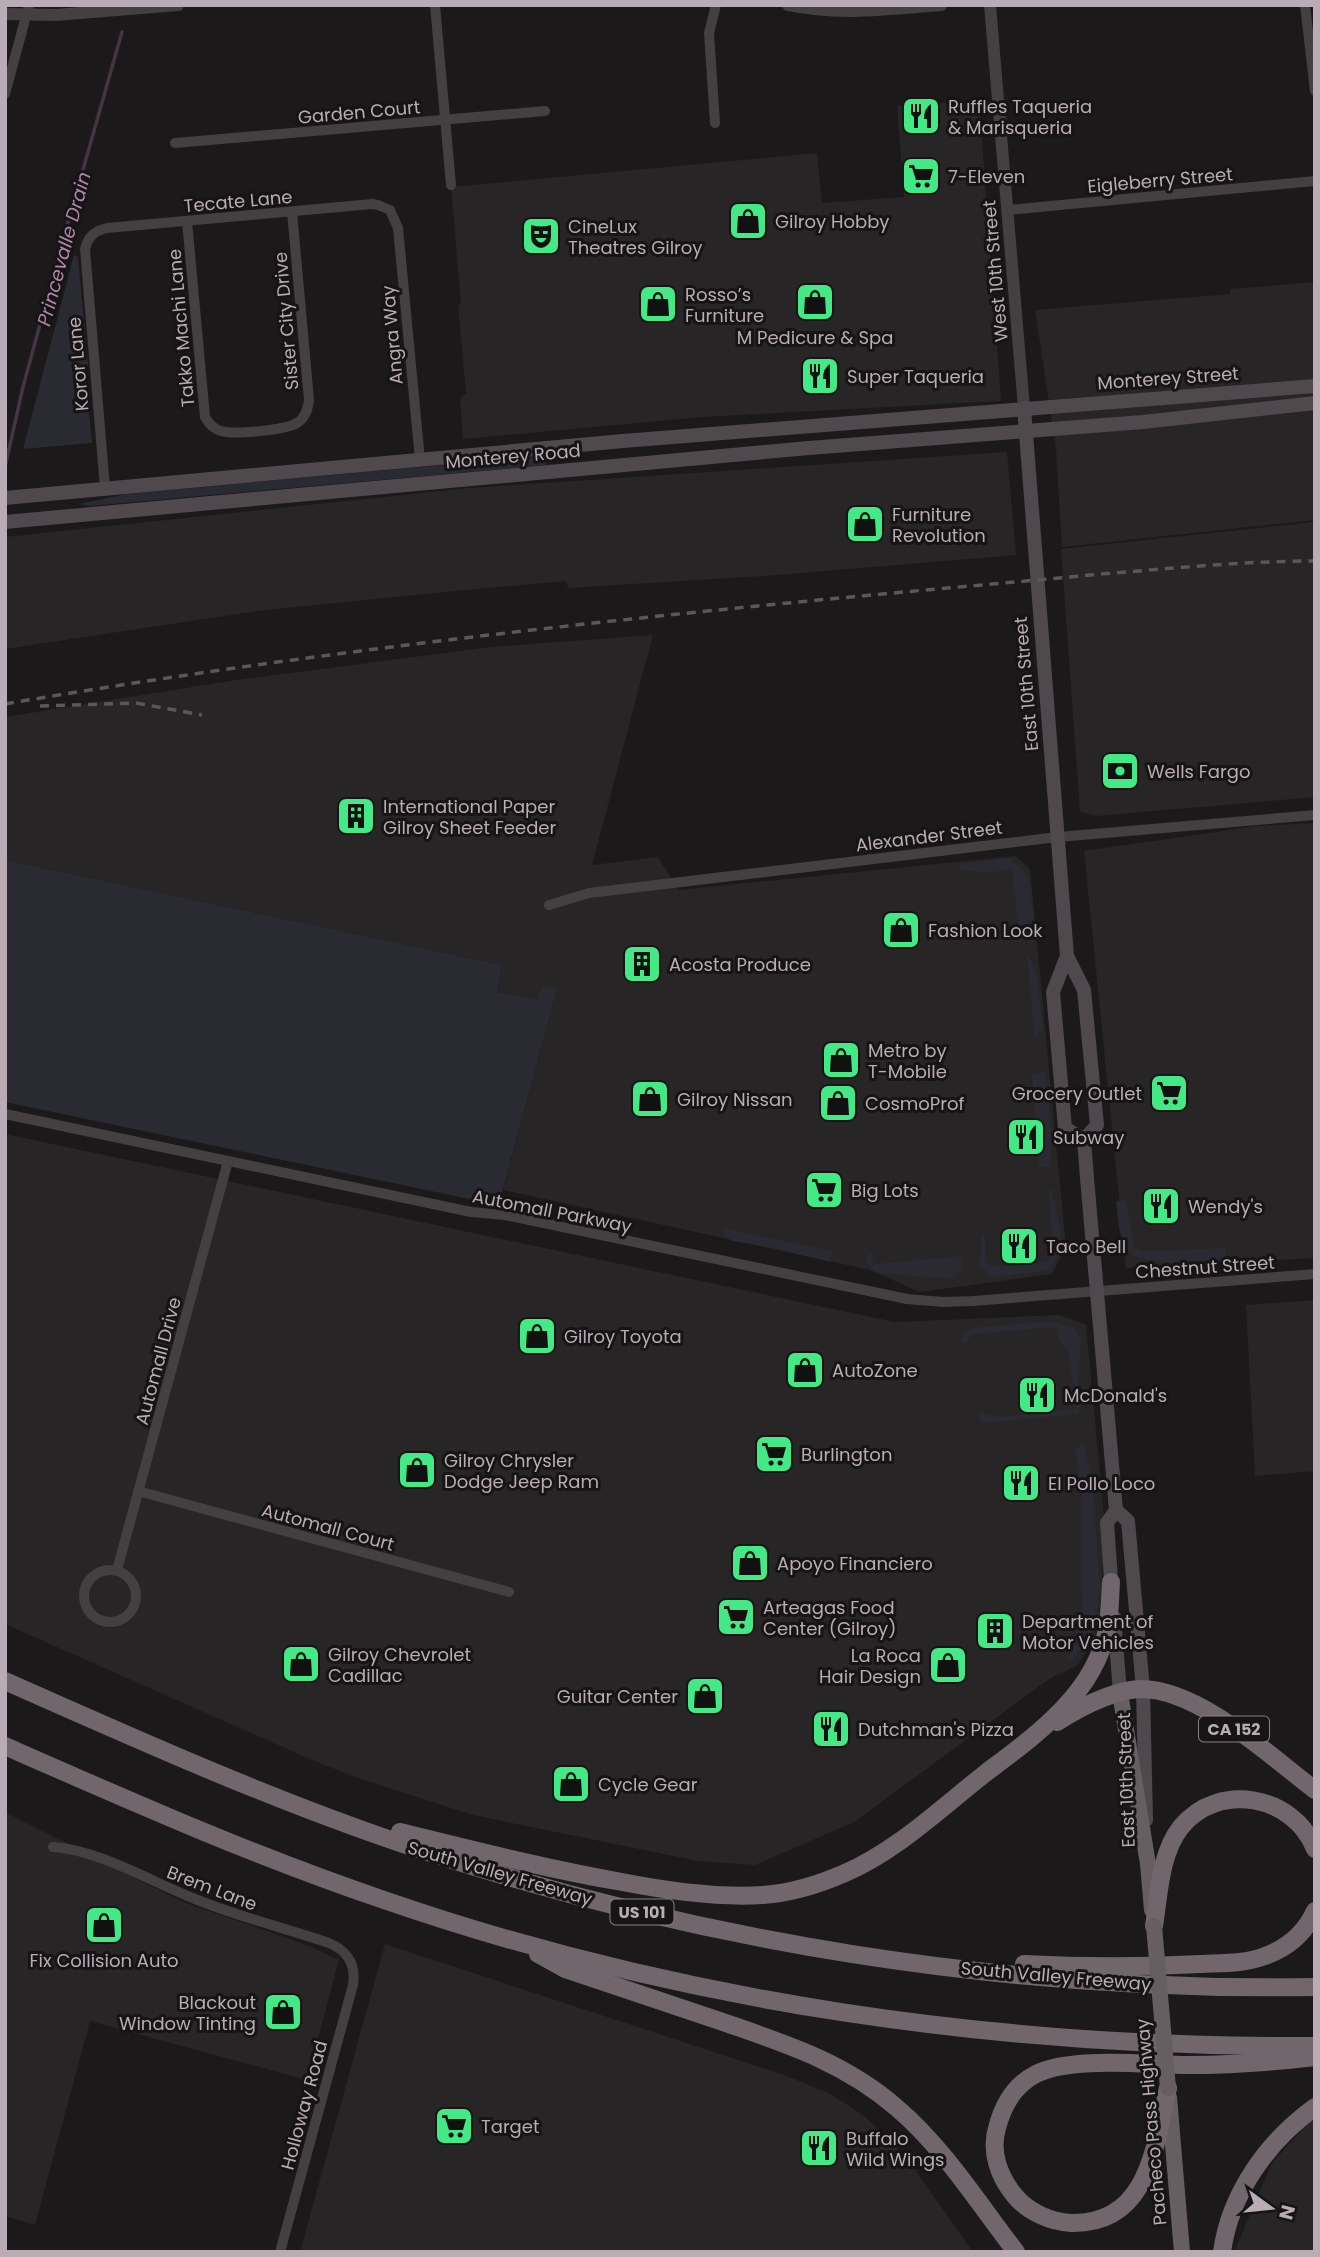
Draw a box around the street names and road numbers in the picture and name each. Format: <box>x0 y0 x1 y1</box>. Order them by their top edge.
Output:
street label: Garden Court <box>297 94 421 130</box>
street label: Eigleberry Street <box>1086 161 1234 199</box>
street label: Tecate Lane <box>183 184 293 218</box>
street label: West 10th Street <box>976 199 1014 343</box>
street label: Takko Machi Lane <box>162 248 200 408</box>
street label: Sister City Drive <box>268 251 304 391</box>
street label: Angra Way <box>375 284 409 386</box>
street label: Koror Lane <box>61 316 95 412</box>
street label: Monterey Street <box>1096 361 1240 395</box>
street label: Monterey Road <box>444 438 582 474</box>
street label: East 10th Street <box>1008 616 1044 752</box>
street label: Alexander Street <box>854 815 1004 857</box>
street label: Automall Parkway <box>470 1183 634 1239</box>
street label: Chestnut Street <box>1134 1250 1276 1284</box>
street label: Automall Drive <box>129 1294 187 1428</box>
street label: Automall Court <box>259 1497 397 1557</box>
street label: East 10th Street <box>1111 1712 1141 1848</box>
road number: CA 152 <box>1199 1716 1269 1742</box>
street label: South Valley Freeway <box>405 1835 595 1911</box>
street label: Brem Lane <box>163 1859 261 1917</box>
road number: US 101 <box>610 1900 674 1924</box>
street label: South Valley Freeway <box>960 1955 1152 1997</box>
street label: Pacheco Pass Highway <box>1130 2018 1172 2226</box>
street label: Holloway Road <box>275 2038 333 2172</box>

